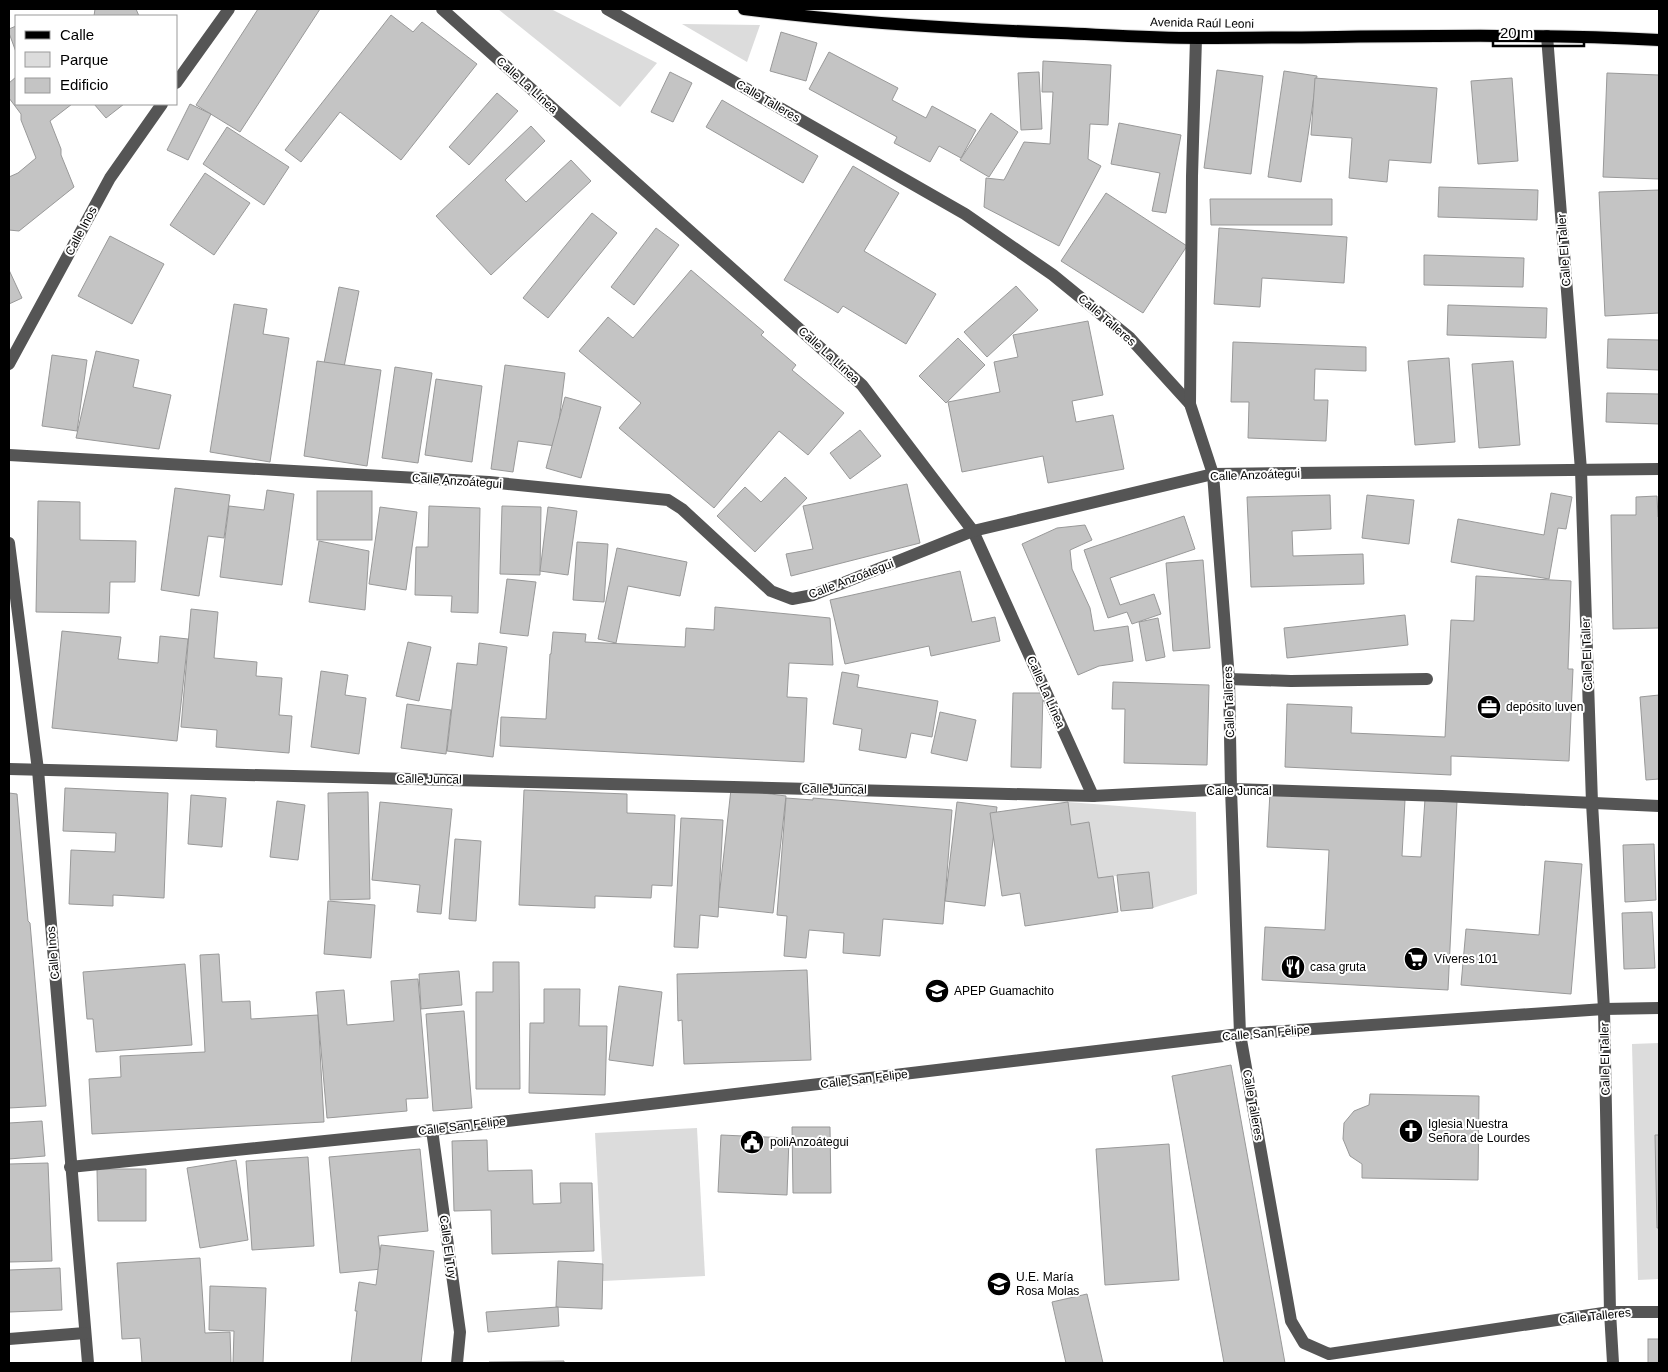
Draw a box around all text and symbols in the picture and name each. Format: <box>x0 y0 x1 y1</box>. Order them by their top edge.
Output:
legend <box>15 15 178 105</box>
street label: Avenida Raúl Leoni <box>1150 15 1254 31</box>
scale bar <box>1493 15 1584 47</box>
text: 20 m <box>1500 24 1533 41</box>
text: Calle <box>60 26 94 43</box>
text: Parque <box>60 51 108 68</box>
street label: Calle La Línea <box>494 54 561 116</box>
text: Edificio <box>60 76 108 93</box>
street label: Calle Talleres <box>733 77 803 125</box>
street label: Calle Inos <box>62 204 100 258</box>
street label: Calle El Taller <box>1554 213 1574 287</box>
street label: Calle Talleres <box>1075 291 1139 349</box>
street label: Calle La Línea <box>796 324 863 386</box>
street label: Calle Anzoátegui <box>1210 466 1300 484</box>
street label: Calle Anzoátegui <box>412 471 502 491</box>
street label: Calle Anzoátegui <box>806 556 896 602</box>
street label: Calle El Taller <box>1579 617 1595 691</box>
street label: Calle La Línea <box>1024 654 1068 730</box>
street label: Calle Talleres <box>1221 666 1237 738</box>
office icon: depósito luven <box>1476 694 1502 720</box>
place label: depósito luven <box>1506 700 1583 714</box>
street label: Calle Juncal <box>396 771 462 787</box>
street label: Calle Juncal <box>801 781 867 797</box>
street label: Calle Juncal <box>1206 784 1272 798</box>
street label: Calle Inos <box>44 926 62 980</box>
supermarket icon: Víveres 101 <box>1403 946 1429 972</box>
place label: Víveres 101 <box>1434 952 1498 966</box>
restaurant icon: casa gruta <box>1280 954 1306 980</box>
place label: casa gruta <box>1310 960 1366 974</box>
school or university icon: APEP Guamachito <box>924 978 950 1004</box>
place label: APEP Guamachito <box>954 984 1054 998</box>
street label: Calle San Felipe <box>1222 1022 1311 1044</box>
street label: Calle El Taller <box>1597 1022 1613 1096</box>
street label: Calle San Felipe <box>819 1067 909 1091</box>
street label: Calle Talleres <box>1240 1068 1266 1142</box>
street label: Calle San Felipe <box>417 1114 507 1138</box>
place label: Iglesia Nuestra Señora de Lourdes <box>1428 1117 1530 1145</box>
church icon: Iglesia Nuestra Señora de Lourdes <box>1398 1118 1424 1144</box>
public building icon: poliAnzoátegui <box>739 1129 765 1155</box>
place label: poliAnzoátegui <box>770 1135 849 1149</box>
street label: Calle El Tuy <box>437 1214 459 1280</box>
place label: U.E. María Rosa Molas <box>1016 1270 1079 1298</box>
school or university icon: U.E. María Rosa Molas <box>986 1271 1012 1297</box>
street label: Calle Talleres <box>1559 1305 1631 1327</box>

